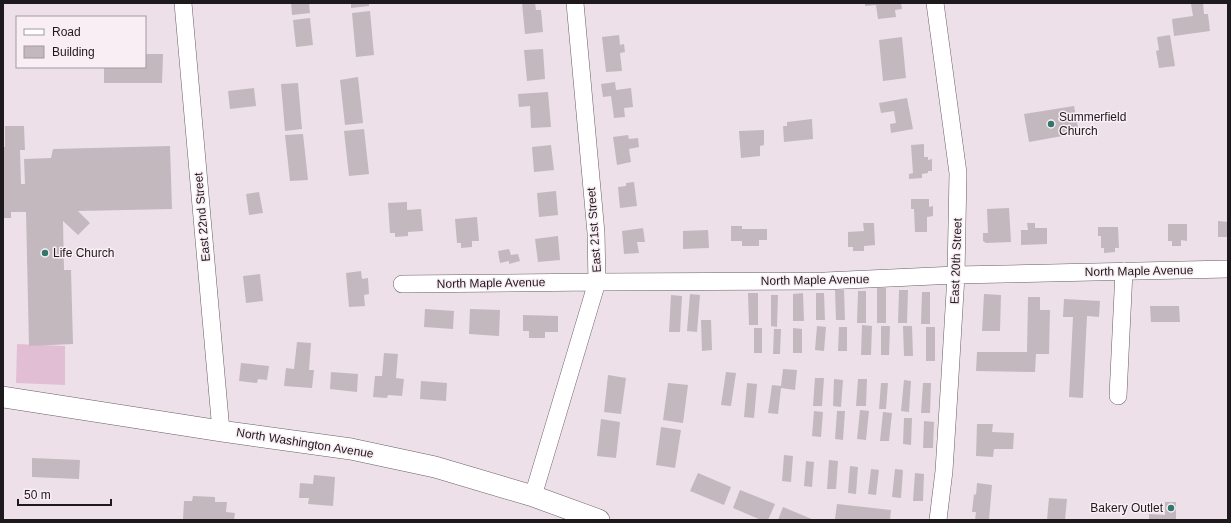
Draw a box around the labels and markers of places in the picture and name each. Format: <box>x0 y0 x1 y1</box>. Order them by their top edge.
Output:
place label: Summerfield Church <box>1059 110 1126 138</box>
marker: Summerfield Church <box>1046 119 1056 129</box>
place label: Life Church <box>53 246 114 260</box>
marker: Life Church <box>40 248 50 258</box>
place label: Bakery Outlet <box>1090 501 1164 515</box>
marker: Bakery Outlet <box>1166 503 1176 513</box>

